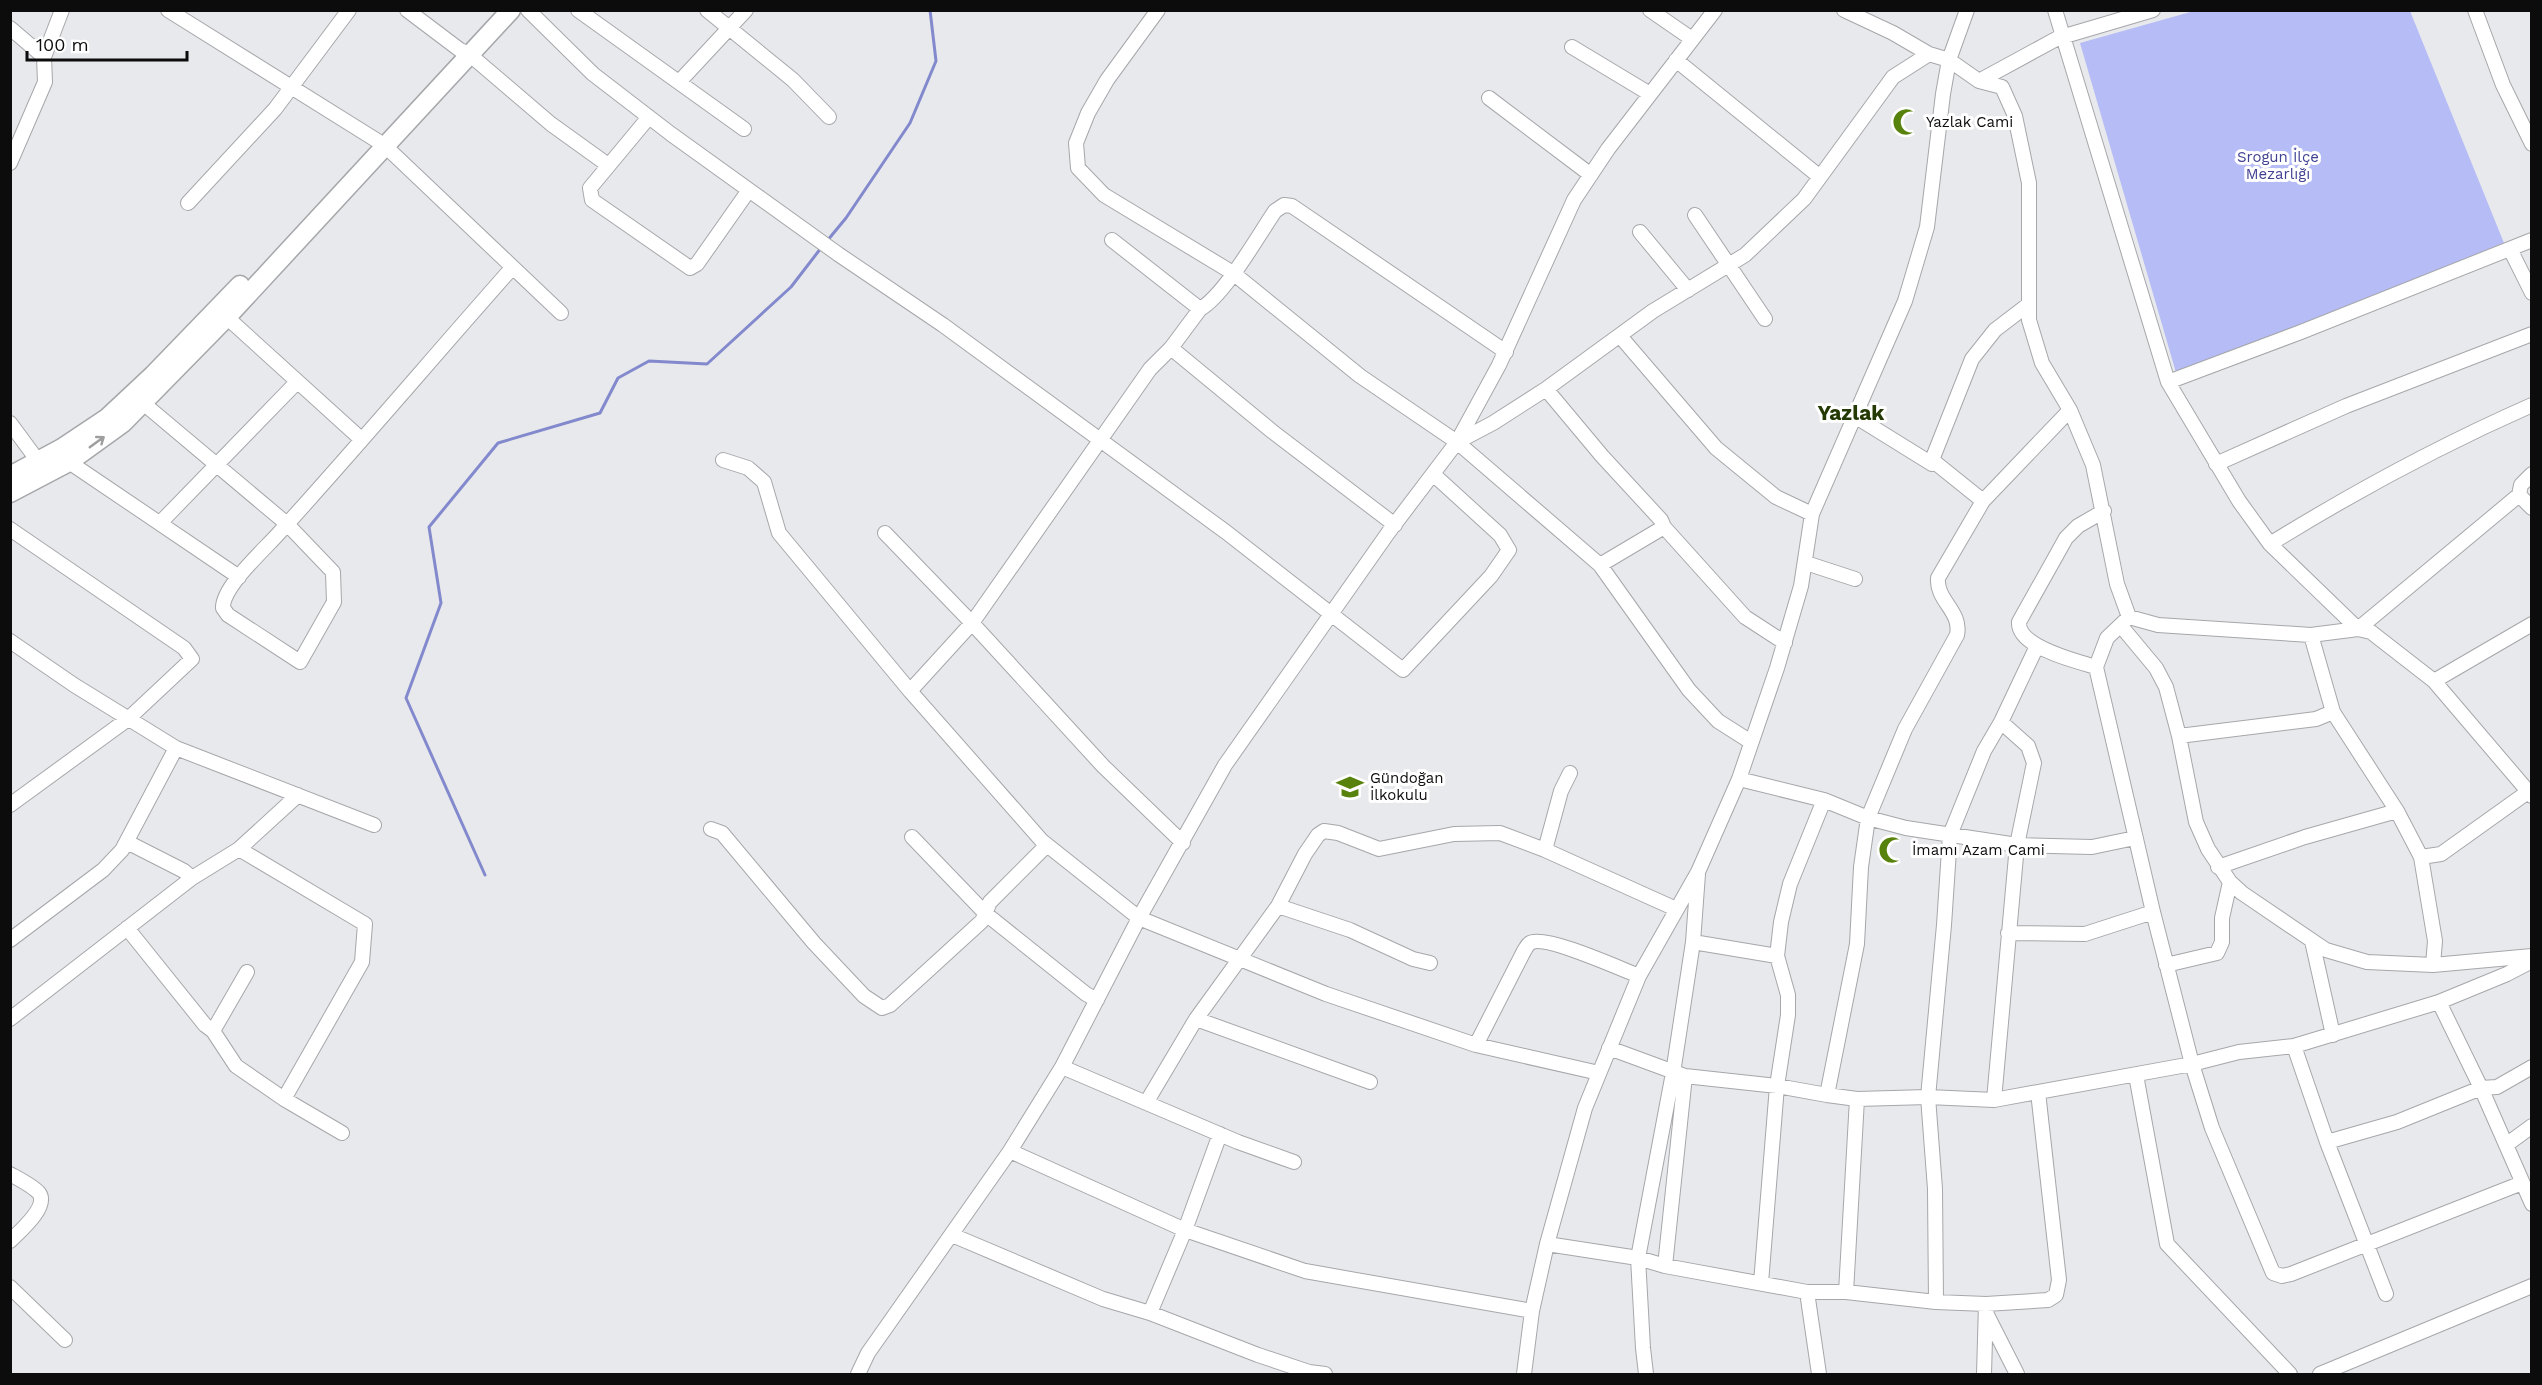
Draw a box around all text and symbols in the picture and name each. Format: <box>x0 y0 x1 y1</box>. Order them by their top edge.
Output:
scale bar <box>27 24 188 62</box>
text: 100 m <box>36 34 89 55</box>
mosque icon: Yazlak Cami <box>1891 107 1921 137</box>
place label: Yazlak Cami <box>1926 113 2013 131</box>
park label: Srogun İlçe Mezarlığı <box>2237 148 2319 183</box>
district label: Yazlak <box>1818 400 1885 425</box>
one-way arrow <box>88 436 105 448</box>
place label: Gündoğan İlkokulu <box>1370 769 1444 804</box>
school or university icon: Gündoğan İlkokulu <box>1335 772 1365 802</box>
mosque icon: İmamı Azam Cami <box>1877 835 1907 865</box>
place label: İmamı Azam Cami <box>1912 841 2045 859</box>

